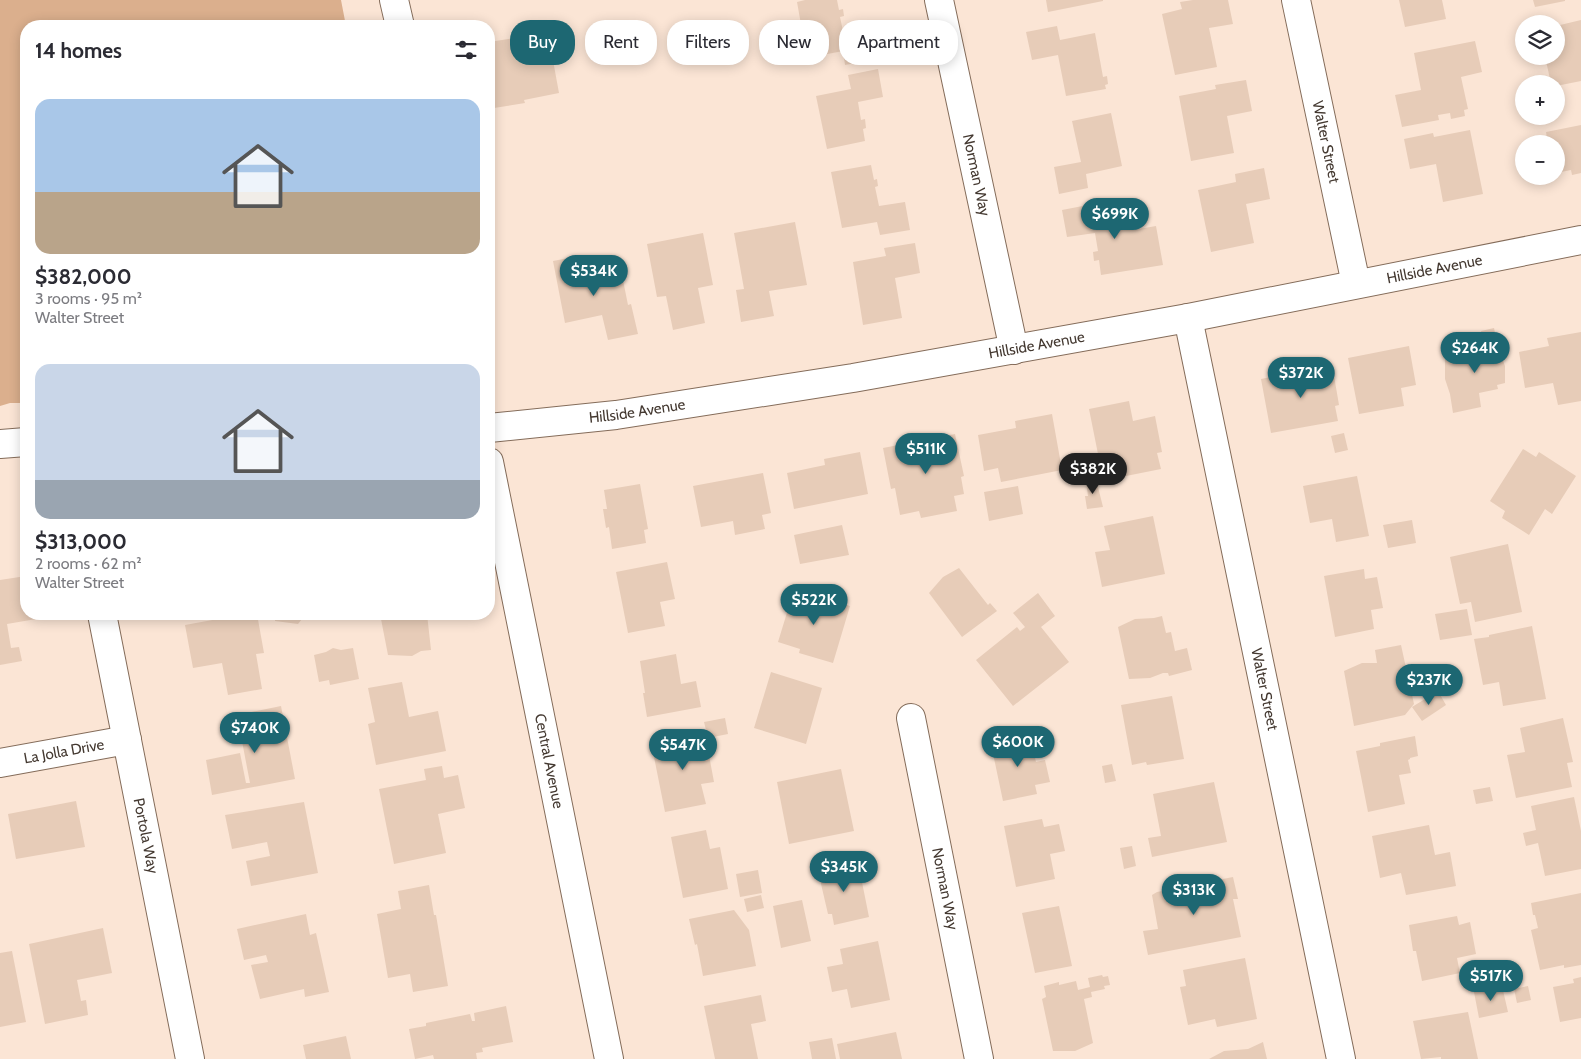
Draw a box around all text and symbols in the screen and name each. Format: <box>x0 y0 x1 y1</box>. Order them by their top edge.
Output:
map controls <box>1515 15 1565 185</box>
button: layers <box>1515 15 1565 65</box>
chip: Buy <box>510 20 575 65</box>
chip: Rent <box>585 20 657 65</box>
chip: Filters <box>667 20 749 65</box>
chip: New <box>759 20 829 65</box>
chip: Apartment <box>839 20 958 65</box>
icon: filters <box>452 36 480 64</box>
text: 14 homes <box>35 38 122 63</box>
button: + <box>1515 75 1565 125</box>
street label: Walter Street <box>1309 99 1343 185</box>
icon: home <box>213 131 303 221</box>
street label: Norman Way <box>959 132 994 218</box>
button: − <box>1515 135 1565 185</box>
pin: $699K <box>1080 198 1150 240</box>
text: $699K <box>1092 204 1138 223</box>
street label: Hillside Avenue <box>1385 251 1484 287</box>
pin: $534K <box>559 254 629 297</box>
text: $534K <box>571 261 617 280</box>
text: $382,000 <box>35 264 131 289</box>
text: 3 rooms · 95 m² <box>35 289 142 308</box>
text: Walter Street <box>35 308 124 327</box>
street label: Hillside Avenue <box>987 328 1086 363</box>
pin: $264K <box>1440 332 1510 374</box>
text: $264K <box>1452 338 1498 357</box>
pin: $372K <box>1266 356 1336 399</box>
text: $372K <box>1279 363 1323 382</box>
street label: Hillside Avenue <box>588 395 687 427</box>
icon: home <box>213 396 303 486</box>
pin: $511K <box>891 432 961 475</box>
text: $511K <box>906 439 946 458</box>
pin: $382K <box>1058 452 1128 495</box>
text: $382K <box>1070 459 1116 478</box>
text: $313,000 <box>35 529 127 554</box>
text: 2 rooms · 62 m² <box>35 554 142 573</box>
text: Walter Street <box>35 573 124 592</box>
pin: $522K <box>779 584 849 626</box>
text: $522K <box>792 590 836 609</box>
street label: Walter Street <box>1247 646 1282 732</box>
pin: $237K <box>1394 664 1464 706</box>
text: $237K <box>1407 670 1451 689</box>
pin: $740K <box>220 712 290 754</box>
street label: Central Avenue <box>531 712 567 810</box>
text: $740K <box>231 718 279 737</box>
pin: $600K <box>983 726 1053 768</box>
pin: $547K <box>648 728 718 771</box>
text: $600K <box>993 732 1043 751</box>
street label: La Jolla Drive <box>22 735 106 768</box>
text: $547K <box>660 735 706 754</box>
street label: Portola Way <box>130 796 162 876</box>
street label: Norman Way <box>928 846 962 932</box>
pin: $345K <box>809 850 879 893</box>
text: $345K <box>821 857 867 876</box>
pin: $313K <box>1159 874 1229 916</box>
text: $313K <box>1173 880 1215 899</box>
pin: $517K <box>1456 960 1526 1002</box>
text: $517K <box>1470 966 1512 985</box>

